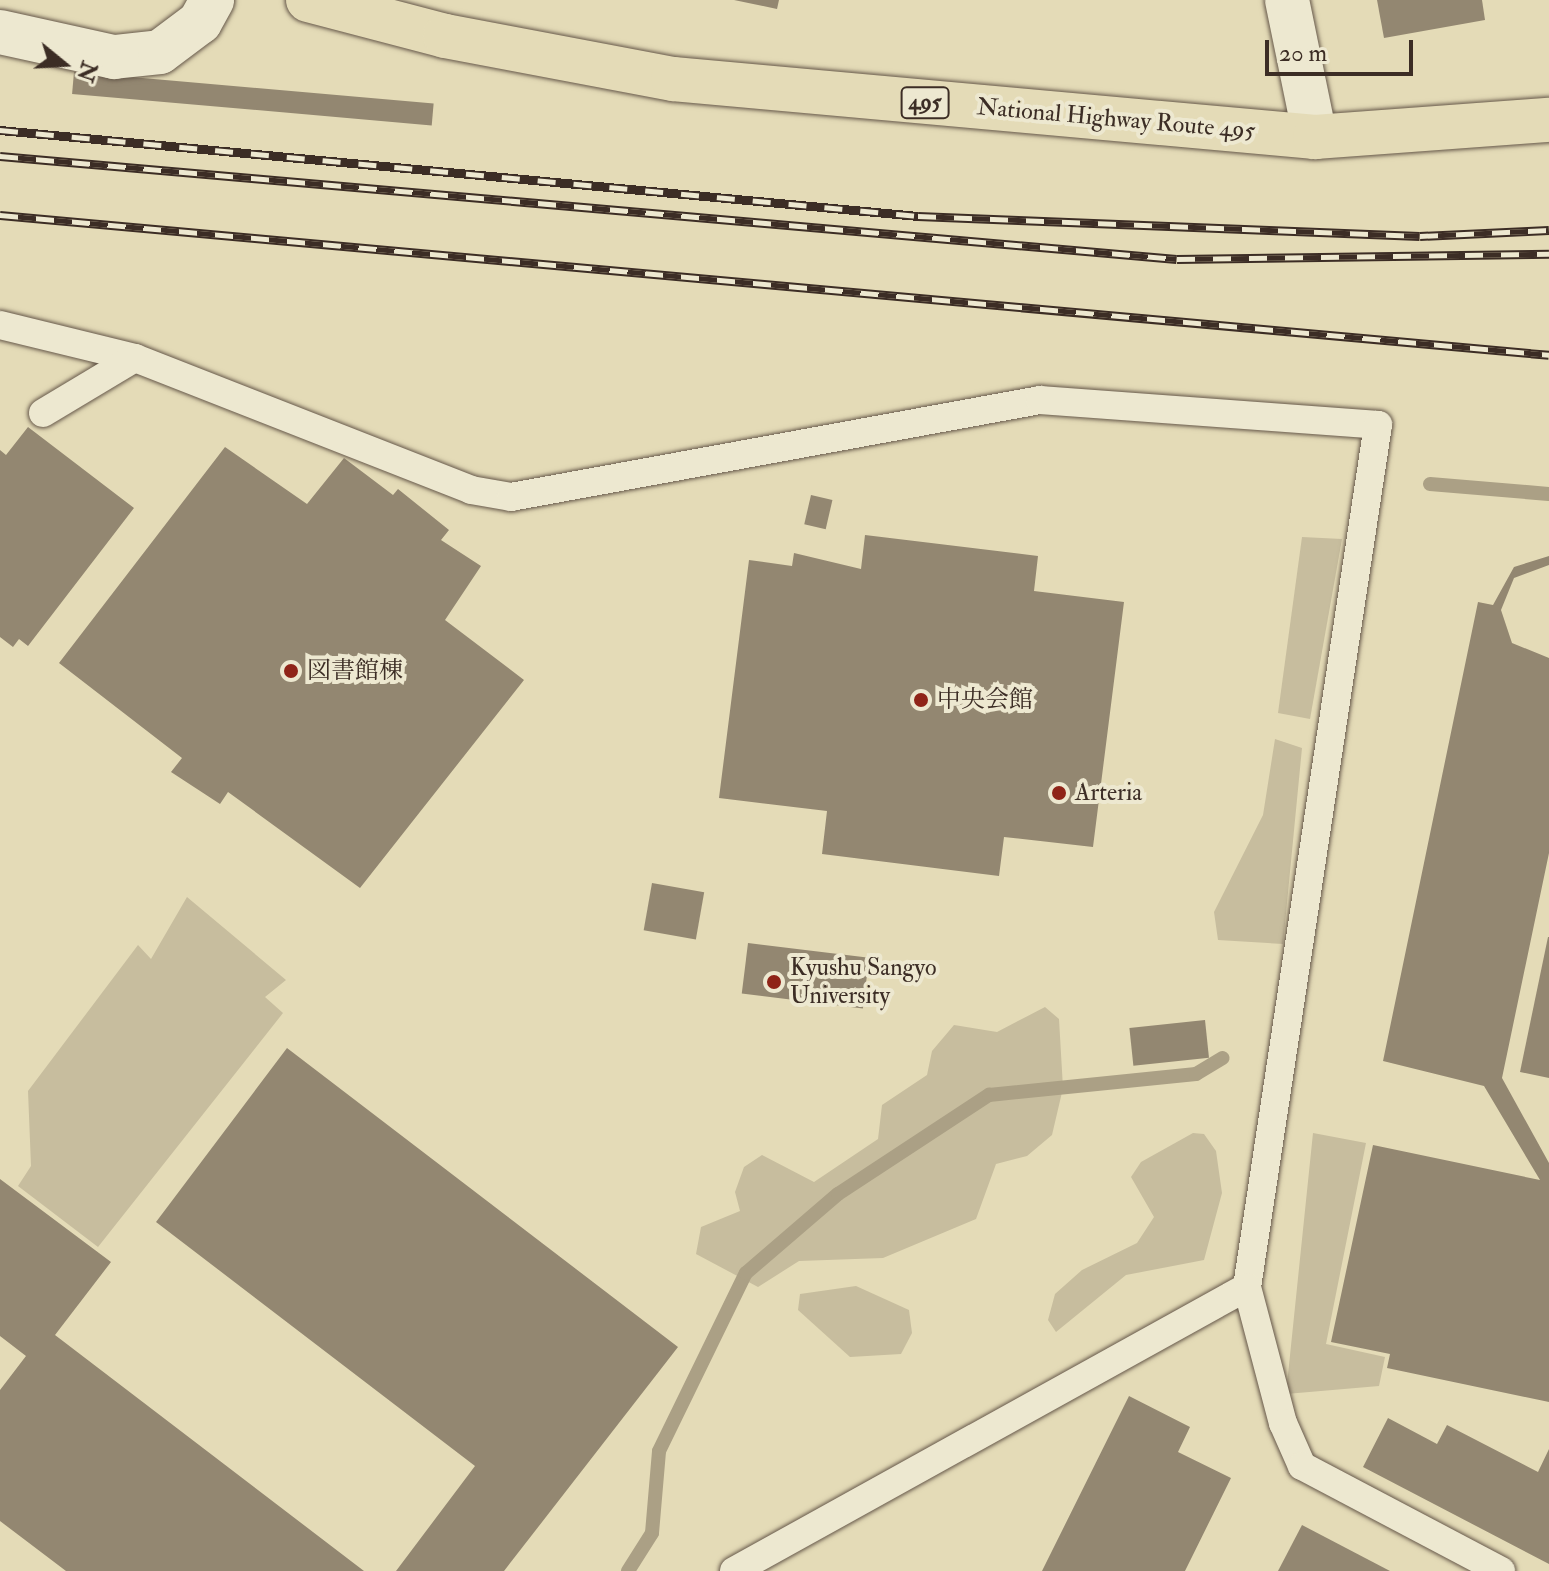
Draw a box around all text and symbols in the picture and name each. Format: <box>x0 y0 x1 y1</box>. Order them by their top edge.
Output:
north arrow <box>24 24 104 104</box>
scale bar <box>1269 24 1417 74</box>
text: 20 m <box>1279 38 1327 69</box>
text: N <box>70 58 103 85</box>
road number: 495 <box>899 85 951 121</box>
street label: National Highway Route 495 <box>976 92 1256 146</box>
place label: 図書館棟 <box>307 657 403 685</box>
marker: 図書館棟 <box>282 662 300 680</box>
place label: 中央会館 <box>937 686 1033 714</box>
marker: 中央会館 <box>912 691 930 709</box>
place label: Arteria <box>1075 779 1142 807</box>
marker: Arteria <box>1050 784 1068 802</box>
place label: Kyushu Sangyo University <box>790 954 937 1010</box>
marker: Kyushu Sangyo University <box>765 973 783 991</box>

